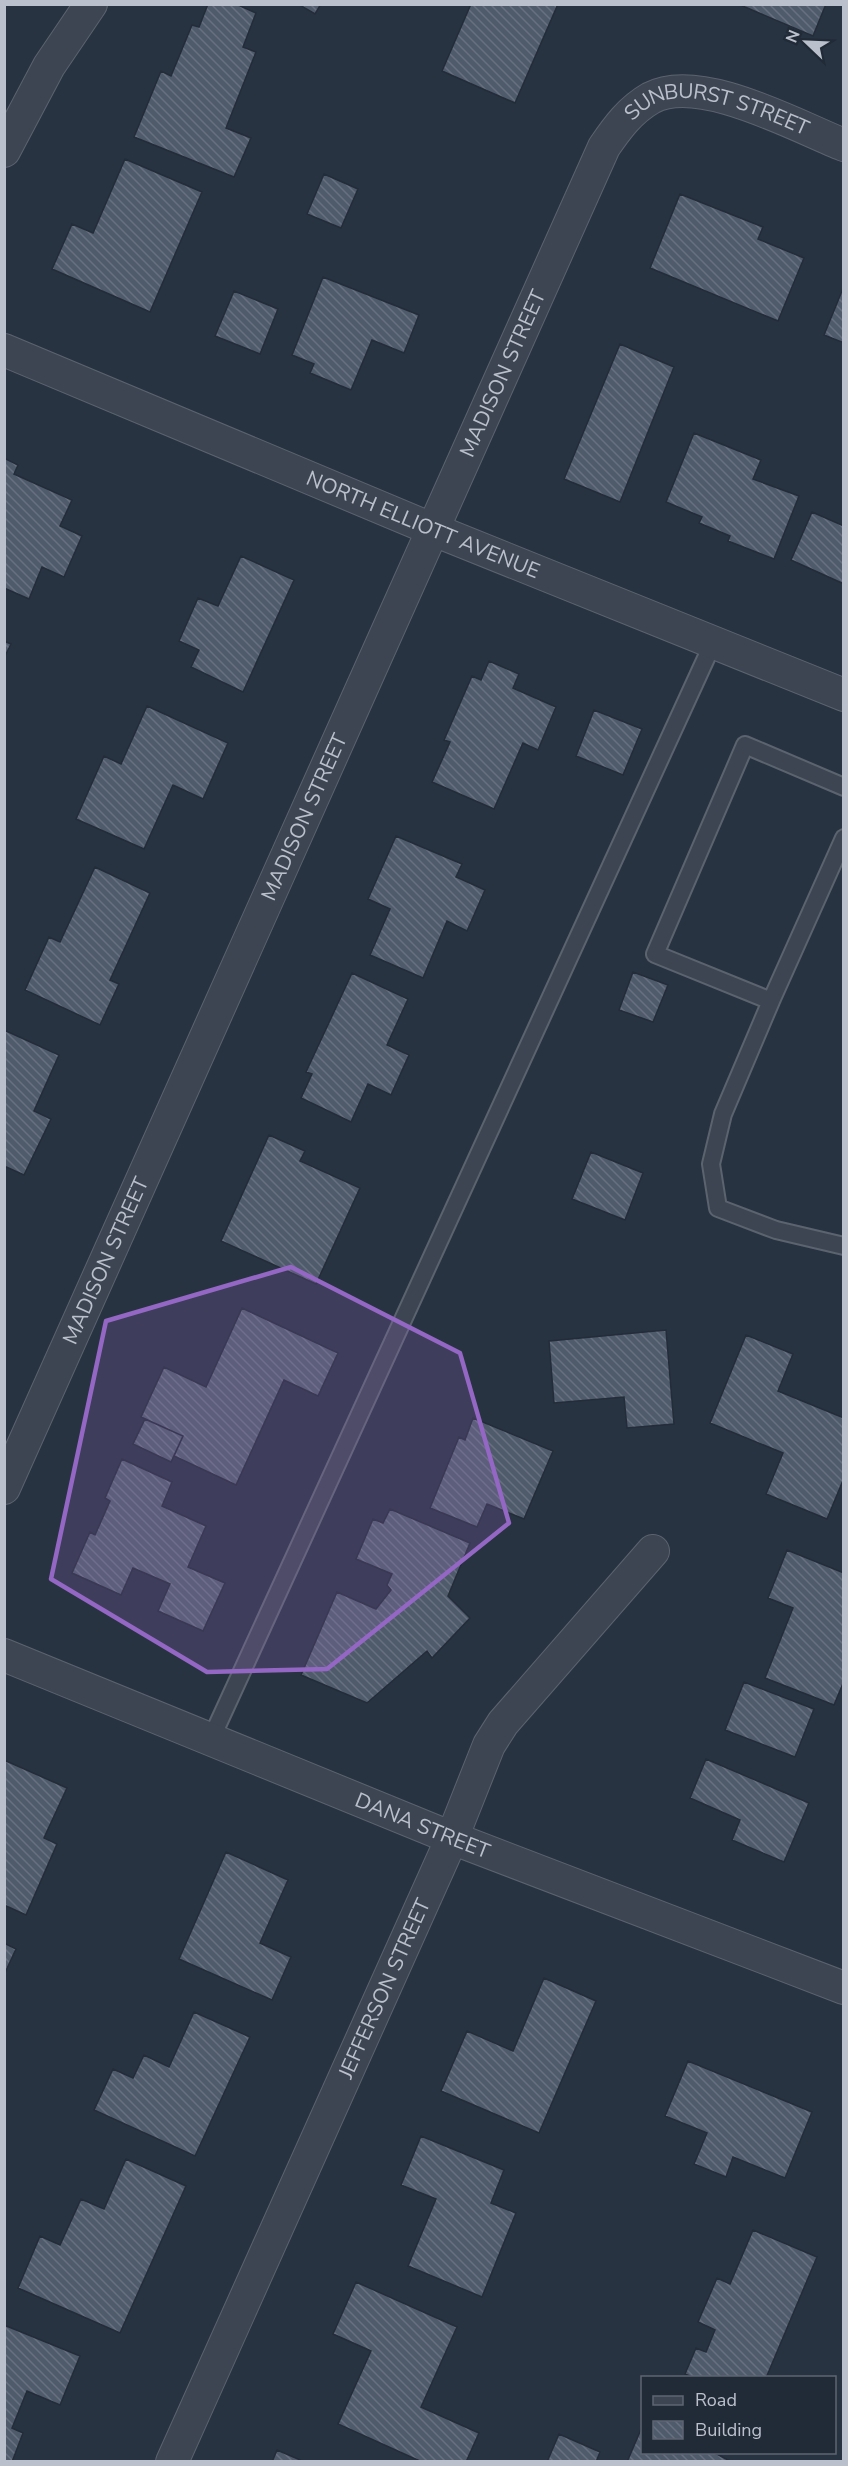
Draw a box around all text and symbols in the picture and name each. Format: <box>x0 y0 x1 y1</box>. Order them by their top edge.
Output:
north arrow <box>776 12 836 72</box>
text: N <box>781 27 806 46</box>
street label: SUNBURST STREET <box>618 77 814 142</box>
street label: MADISON STREET <box>453 285 552 462</box>
street label: NORTH ELLIOTT AVENUE <box>302 464 544 585</box>
street label: MADISON STREET <box>255 729 354 905</box>
street label: MADISON STREET <box>56 1172 155 1349</box>
street label: DANA STREET <box>351 1786 494 1865</box>
street label: JEFFERSON STREET <box>331 1894 437 2084</box>
legend <box>641 2376 836 2454</box>
text: Road <box>695 2388 737 2412</box>
text: Building <box>695 2418 762 2442</box>

